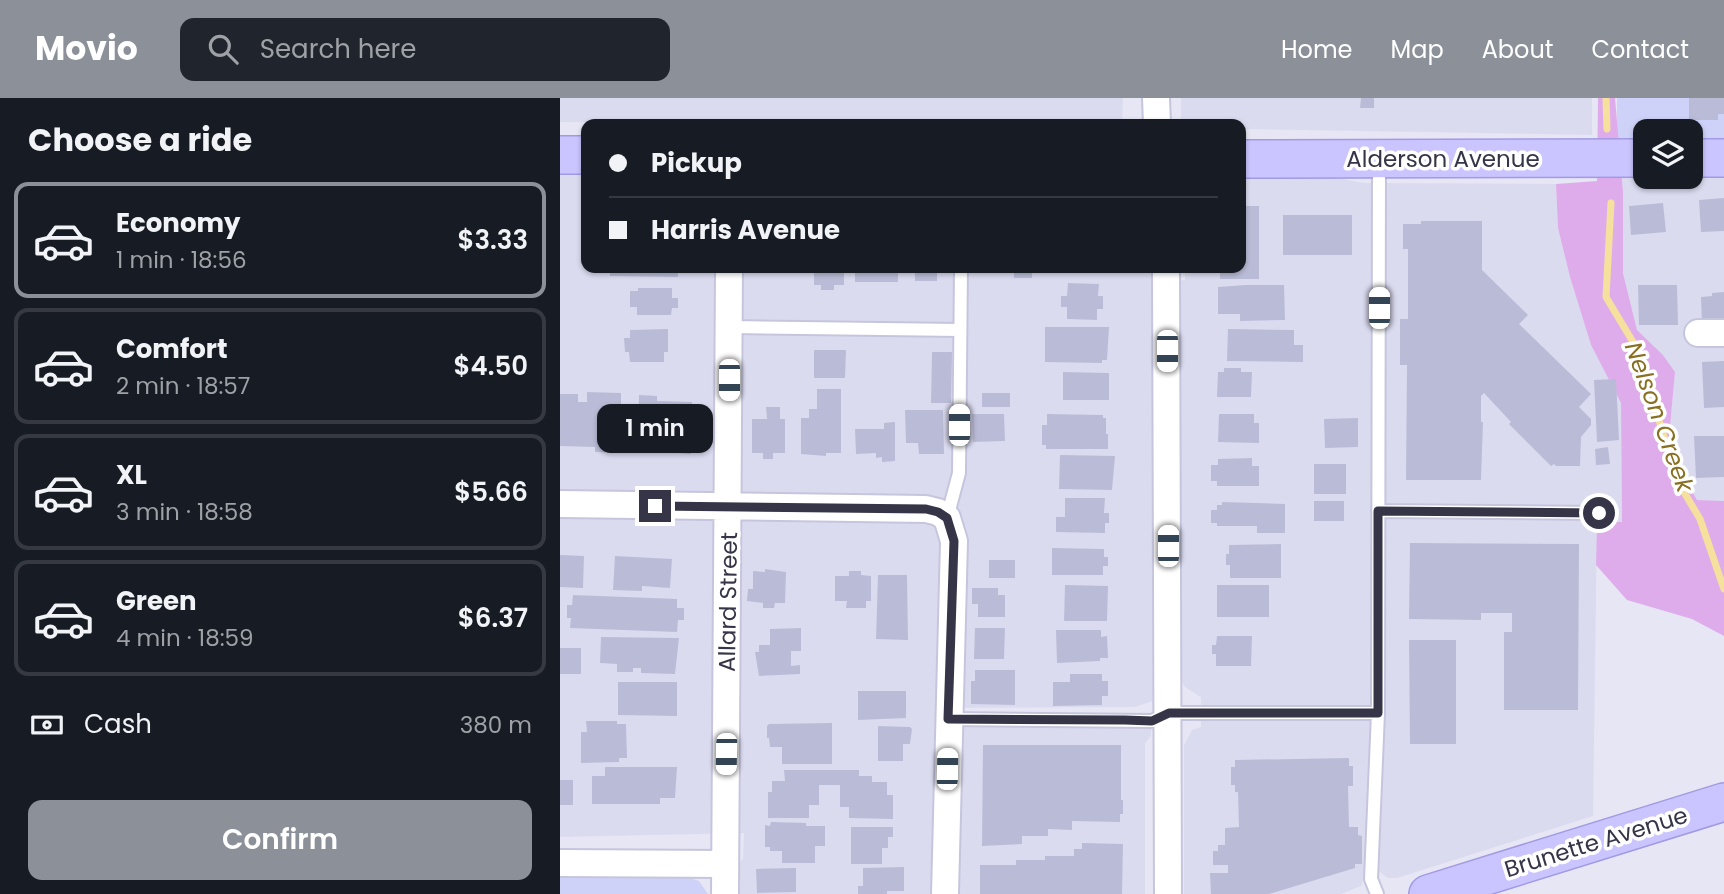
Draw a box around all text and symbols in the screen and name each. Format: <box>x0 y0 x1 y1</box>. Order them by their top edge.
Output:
search box <box>180 18 670 81</box>
text: Movio <box>35 25 138 72</box>
icon: search <box>204 30 242 68</box>
text: Search here <box>260 31 416 67</box>
text: Home <box>1281 33 1353 66</box>
text: Map <box>1391 33 1444 66</box>
text: About <box>1482 33 1553 66</box>
text: Contact <box>1591 33 1689 66</box>
text: Choose a ride <box>28 117 252 162</box>
map controls <box>1633 119 1703 189</box>
button: layers <box>1633 119 1703 189</box>
street label: Alderson Avenue <box>1346 143 1540 175</box>
text: Pickup <box>651 145 742 181</box>
text: Economy <box>116 205 240 241</box>
icon: car <box>32 209 95 272</box>
text: Harris Avenue <box>651 212 840 248</box>
text: $3.33 <box>458 222 528 258</box>
text: 1 min · 18:56 <box>116 244 247 276</box>
car <box>1369 287 1390 329</box>
car <box>1157 330 1178 372</box>
text: Comfort <box>116 331 228 367</box>
icon: car <box>32 335 95 398</box>
water label: Nelson Creek <box>1617 337 1702 498</box>
text: $4.50 <box>454 348 528 384</box>
car <box>719 359 740 401</box>
text: 2 min · 18:57 <box>116 370 250 402</box>
callout: 1 min <box>597 404 713 454</box>
car <box>949 404 970 446</box>
text: 1 min <box>625 412 685 444</box>
text: XL <box>116 457 147 493</box>
icon: car <box>32 461 95 524</box>
text: $5.66 <box>454 474 528 510</box>
route end <box>639 490 671 522</box>
text: 3 min · 18:58 <box>116 496 253 528</box>
route start <box>1583 497 1615 529</box>
car <box>1158 525 1179 567</box>
street label: Allard Street <box>711 532 745 672</box>
text: Green <box>116 583 197 619</box>
icon: car <box>32 587 95 650</box>
text: $6.37 <box>458 600 528 636</box>
text: 4 min · 18:59 <box>116 622 254 654</box>
icon: cash <box>28 706 66 744</box>
text: Cash <box>84 706 152 742</box>
text: 380 m <box>460 709 532 741</box>
car <box>716 733 737 775</box>
car <box>937 748 958 790</box>
street label: Brunette Avenue <box>1501 799 1691 885</box>
button: Confirm <box>28 800 532 880</box>

